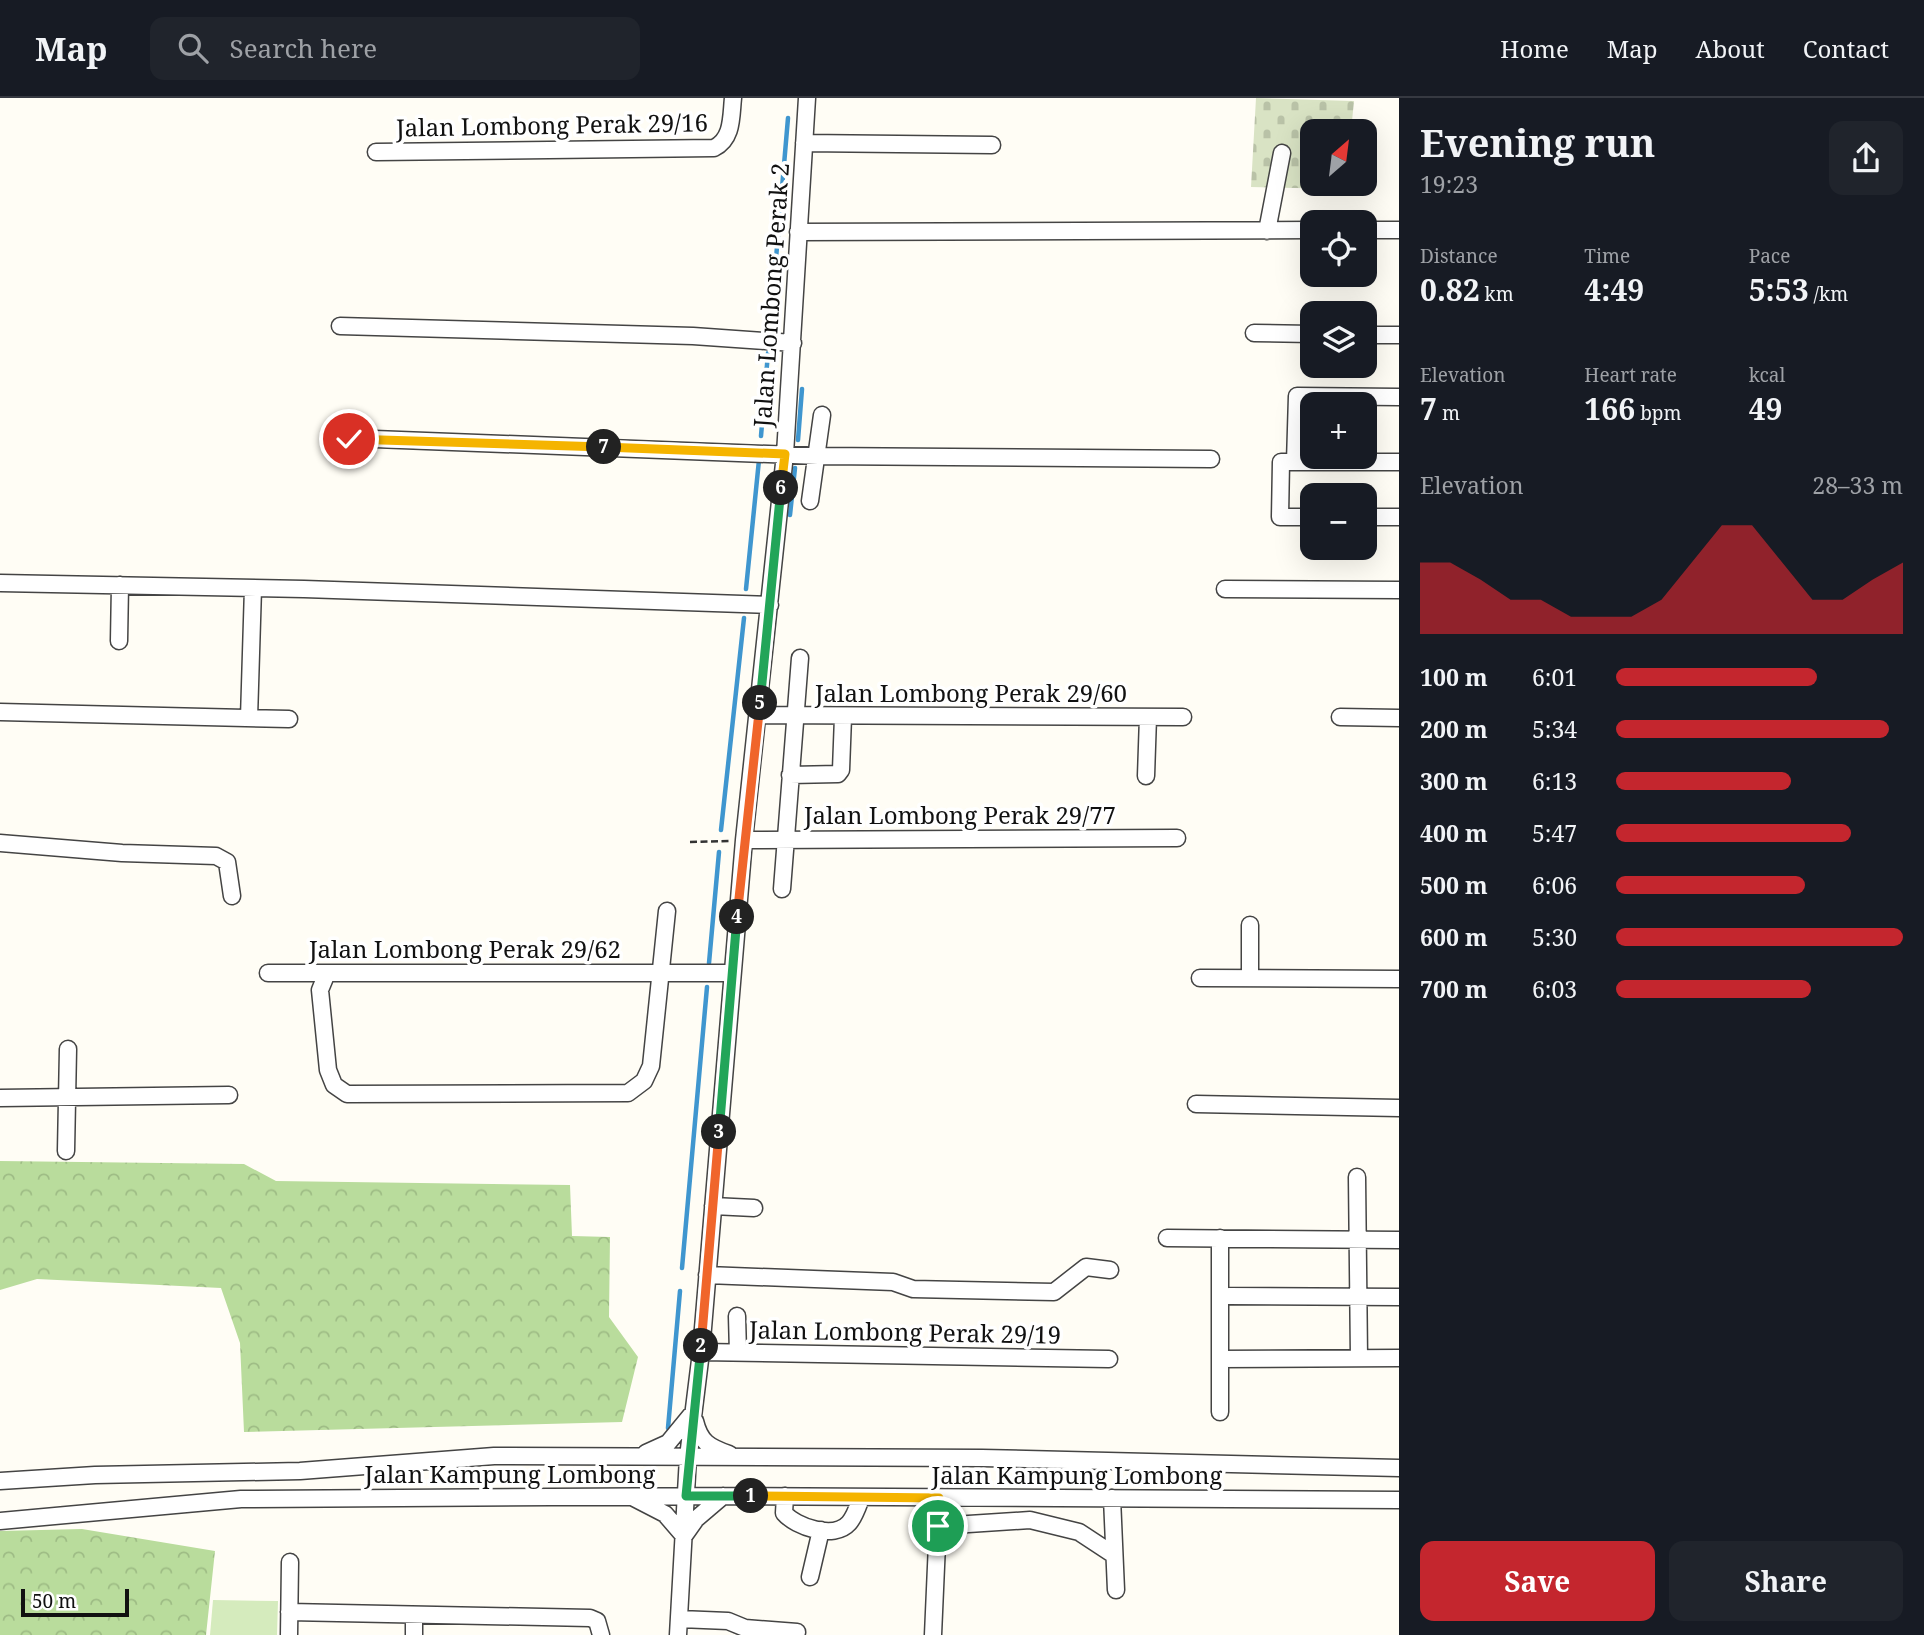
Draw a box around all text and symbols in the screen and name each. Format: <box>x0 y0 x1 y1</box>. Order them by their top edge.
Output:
search box <box>150 17 640 80</box>
text: Map <box>35 26 108 71</box>
icon: search <box>174 29 212 67</box>
text: Search here <box>230 30 377 66</box>
text: Home <box>1500 32 1569 65</box>
text: Map <box>1607 32 1658 65</box>
text: About <box>1696 32 1765 65</box>
text: Contact <box>1803 32 1889 65</box>
street label: Jalan Lombong Perak 29/16 <box>395 105 708 144</box>
text: Evening run <box>1420 116 1655 168</box>
north arrow <box>1300 119 1377 196</box>
map controls <box>1300 119 1377 560</box>
button: share <box>1829 121 1903 195</box>
street label: Jalan Lombong Perak 2 <box>745 162 796 429</box>
text: 19:23 <box>1420 168 1478 200</box>
button: locate <box>1300 210 1377 287</box>
text: Distance <box>1420 243 1498 269</box>
text: Time <box>1584 243 1630 269</box>
text: Pace <box>1749 243 1790 269</box>
text: 0.82 <box>1420 269 1480 310</box>
text: 4:49 <box>1584 269 1644 310</box>
text: 5:53 <box>1749 269 1809 310</box>
text: km <box>1480 281 1514 307</box>
text: /km <box>1809 281 1848 307</box>
button: layers <box>1300 301 1377 378</box>
text: Elevation <box>1420 362 1506 388</box>
text: Heart rate <box>1584 362 1677 388</box>
text: kcal <box>1749 362 1785 388</box>
text: 7 <box>1420 388 1437 429</box>
text: 166 <box>1584 388 1635 429</box>
text: 49 <box>1749 388 1783 429</box>
button: + <box>1300 392 1377 469</box>
text: m <box>1437 400 1460 426</box>
text: bpm <box>1635 400 1681 426</box>
pin <box>319 409 379 469</box>
icon: check <box>330 420 368 458</box>
pin: 7 <box>586 430 622 464</box>
text: 7 <box>598 433 609 459</box>
text: Elevation <box>1420 469 1524 501</box>
text: 28–33 m <box>1812 469 1903 501</box>
pin: 6 <box>764 470 798 506</box>
text: 6 <box>775 474 786 500</box>
button: − <box>1300 483 1377 560</box>
text: 100 m <box>1420 661 1488 693</box>
text: 6:01 <box>1532 661 1577 693</box>
street label: Jalan Lombong Perak 29/60 <box>814 676 1127 709</box>
pin: 5 <box>742 686 778 720</box>
text: 5 <box>754 689 765 715</box>
text: 200 m <box>1420 713 1488 745</box>
text: 5:34 <box>1532 713 1577 745</box>
text: 300 m <box>1420 765 1488 797</box>
text: 6:13 <box>1532 765 1577 797</box>
street label: Jalan Lombong Perak 29/77 <box>803 798 1116 831</box>
text: 400 m <box>1420 817 1488 849</box>
text: 5:47 <box>1532 817 1577 849</box>
text: 500 m <box>1420 869 1488 901</box>
text: 6:06 <box>1532 869 1577 901</box>
pin: 4 <box>720 900 754 934</box>
text: 4 <box>731 903 742 929</box>
text: 600 m <box>1420 921 1488 953</box>
text: 5:30 <box>1532 921 1577 953</box>
street label: Jalan Lombong Perak 29/62 <box>308 932 621 965</box>
text: 700 m <box>1420 973 1488 1005</box>
text: 6:03 <box>1532 973 1577 1005</box>
pin: 3 <box>702 1114 736 1150</box>
text: 3 <box>713 1118 724 1144</box>
street label: Jalan Lombong Perak 29/19 <box>748 1312 1061 1351</box>
pin: 2 <box>684 1328 718 1364</box>
text: 2 <box>695 1332 706 1358</box>
street label: Jalan Kampung Lombong <box>364 1457 655 1490</box>
street label: Jalan Kampung Lombong <box>931 1458 1222 1491</box>
pin: 1 <box>734 1478 768 1514</box>
text: 1 <box>745 1482 756 1508</box>
pin <box>908 1496 968 1556</box>
icon: arrive <box>919 1507 957 1545</box>
button: Save <box>1420 1541 1655 1621</box>
button: Share <box>1669 1541 1903 1621</box>
scale bar <box>21 1586 130 1618</box>
text: 50 m <box>32 1588 76 1614</box>

